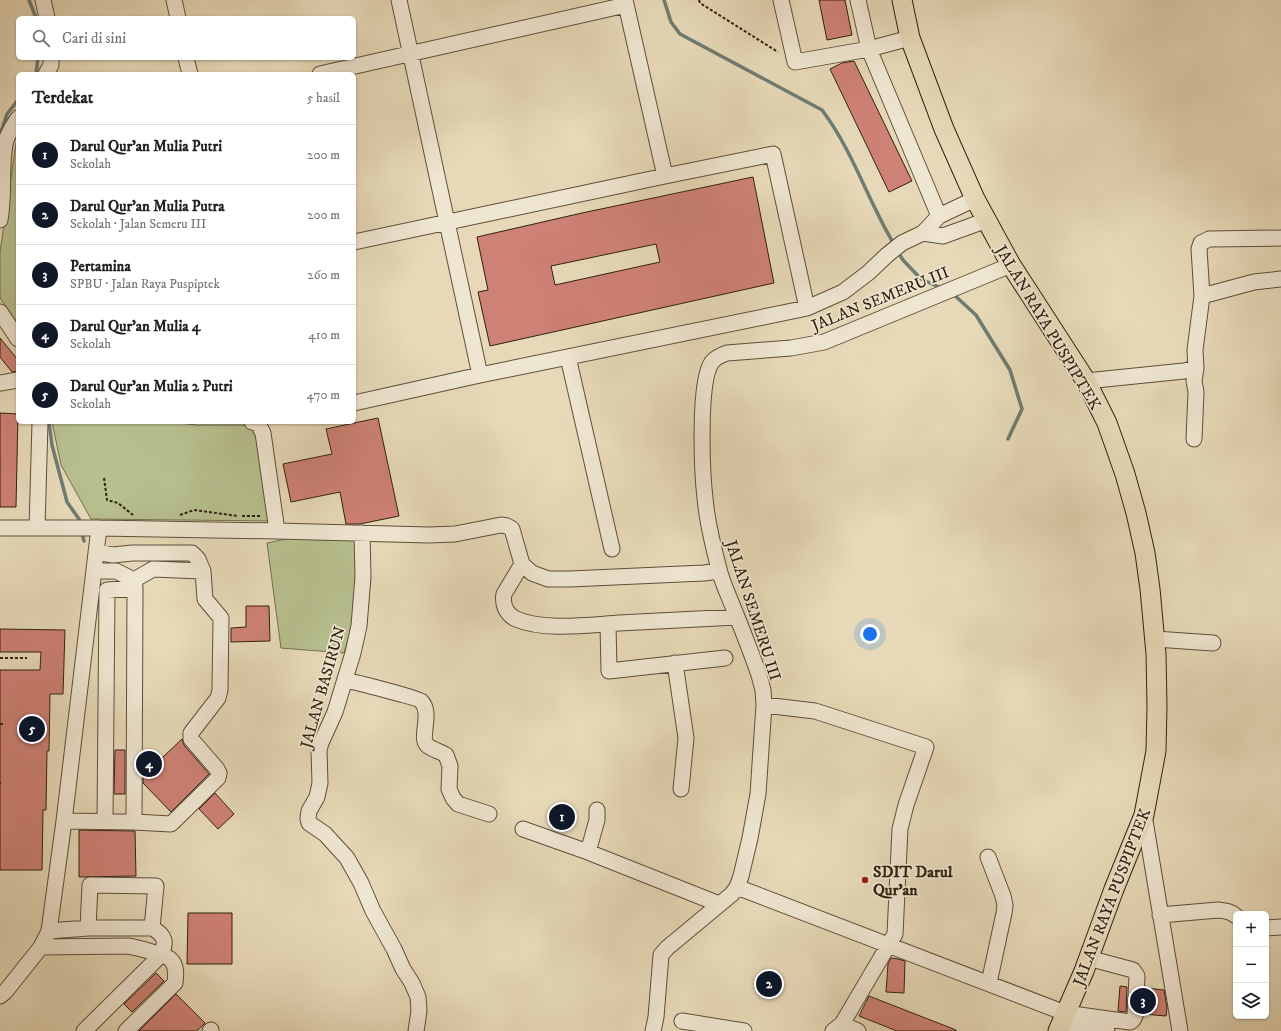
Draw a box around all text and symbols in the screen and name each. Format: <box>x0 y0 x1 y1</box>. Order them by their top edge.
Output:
search box <box>16 16 356 60</box>
icon: search <box>30 27 52 49</box>
text: Cari di sini <box>62 29 126 48</box>
text: Terdekat <box>32 87 93 109</box>
text: 5 hasil <box>307 90 340 106</box>
text: Darul Qur'an Mulia Putri <box>70 137 222 156</box>
text: 1 <box>43 147 47 163</box>
text: 200 m <box>307 147 340 163</box>
text: Sekolah <box>70 156 111 172</box>
text: Darul Qur'an Mulia Putra <box>70 197 225 216</box>
text: 2 <box>42 207 48 223</box>
text: 200 m <box>307 207 340 223</box>
text: Sekolah · Jalan Semeru III <box>70 216 206 232</box>
street label: JALAN RAYA PUSPIPTEK <box>990 240 1106 414</box>
text: Pertamina <box>70 257 131 276</box>
street label: JALAN SEMERU III <box>807 262 952 336</box>
text: 3 <box>43 267 47 283</box>
text: 260 m <box>307 267 340 283</box>
text: SPBU · Jalan Raya Puspiptek <box>70 276 220 292</box>
text: Darul Qur'an Mulia 4 <box>70 317 200 336</box>
text: 4 <box>41 327 49 343</box>
text: 410 m <box>308 327 340 343</box>
text: Sekolah <box>70 336 111 352</box>
text: Darul Qur'an Mulia 2 Putri <box>70 377 233 396</box>
text: 5 <box>42 387 48 403</box>
text: 470 m <box>307 387 340 403</box>
text: Sekolah <box>70 396 111 412</box>
street label: JALAN SEMERU III <box>720 536 785 683</box>
street label: JALAN BASIRUN <box>295 624 350 753</box>
your location <box>860 624 880 644</box>
pin: 5 <box>19 714 45 744</box>
pin: 4 <box>136 749 162 779</box>
pin: 1 <box>549 802 575 832</box>
street label: JALAN RAYA PUSPIPTEK <box>1068 805 1155 991</box>
place label: SDIT Darul Qur'an <box>873 862 954 900</box>
marker: SDIT Darul Qur'an <box>860 875 870 885</box>
map controls <box>1233 911 1269 1019</box>
button: + <box>1233 911 1269 947</box>
button: − <box>1233 947 1269 983</box>
pin: 2 <box>756 969 782 999</box>
button: layers <box>1233 983 1269 1019</box>
pin: 3 <box>1130 986 1156 1016</box>

